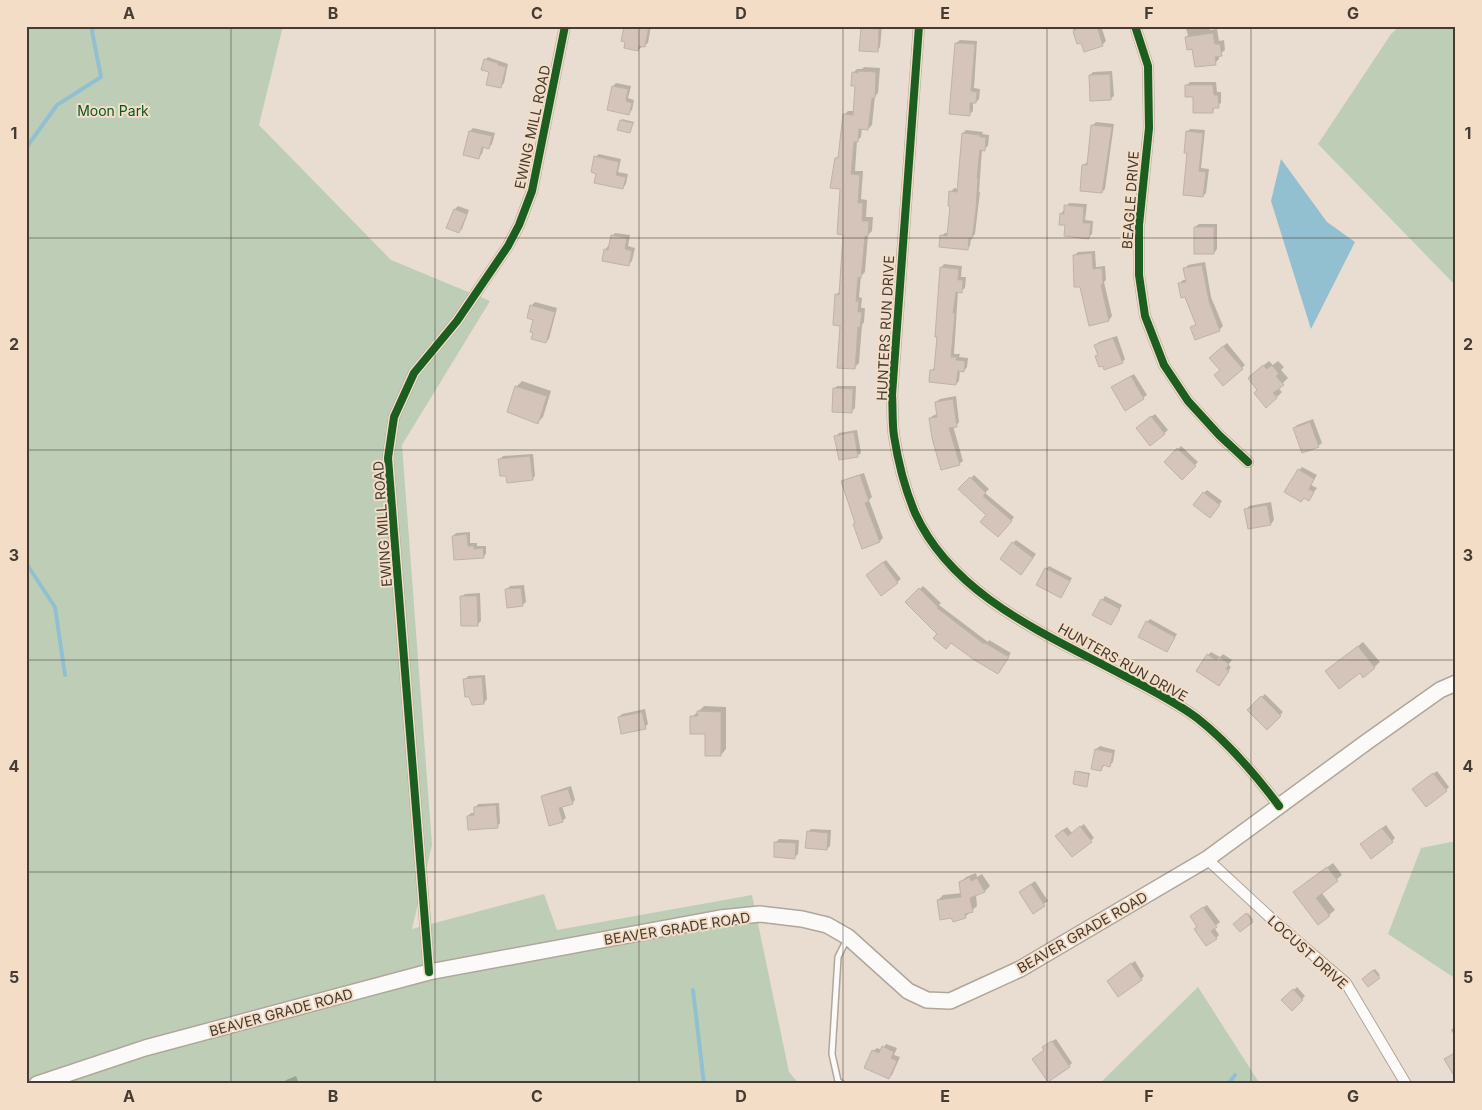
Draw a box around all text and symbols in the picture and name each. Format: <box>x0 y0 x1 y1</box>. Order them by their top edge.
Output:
text: A <box>123 3 135 23</box>
text: B <box>328 3 338 23</box>
text: C <box>531 3 543 23</box>
text: D <box>735 3 747 23</box>
text: E <box>940 3 950 23</box>
text: F <box>1144 3 1154 23</box>
text: G <box>1347 3 1359 23</box>
street label: EWING MILL ROAD <box>511 64 553 190</box>
park label: Moon Park <box>77 102 149 119</box>
text: 1 <box>11 123 17 143</box>
text: 1 <box>1465 123 1471 143</box>
street label: BEAGLE DRIVE <box>1118 150 1142 250</box>
street label: HUNTERS RUN DRIVE <box>873 255 897 401</box>
text: 2 <box>9 334 19 354</box>
text: 2 <box>1463 334 1473 354</box>
street label: EWING MILL ROAD <box>369 461 395 587</box>
text: 3 <box>9 545 19 565</box>
text: 3 <box>1463 545 1473 565</box>
street label: HUNTERS RUN DRIVE <box>1055 619 1191 705</box>
text: 4 <box>9 756 20 776</box>
text: 4 <box>1463 756 1474 776</box>
street label: BEAVER GRADE ROAD <box>1014 888 1150 976</box>
street label: BEAVER GRADE ROAD <box>603 908 751 948</box>
street label: LOCUST DRIVE <box>1264 912 1352 992</box>
text: 5 <box>9 967 19 987</box>
text: 5 <box>1463 967 1473 987</box>
street label: BEAVER GRADE ROAD <box>207 985 355 1039</box>
text: A <box>123 1086 135 1106</box>
text: B <box>328 1086 338 1106</box>
text: C <box>531 1086 543 1106</box>
text: D <box>735 1086 747 1106</box>
text: E <box>940 1086 950 1106</box>
text: F <box>1144 1086 1154 1106</box>
text: G <box>1347 1086 1359 1106</box>

